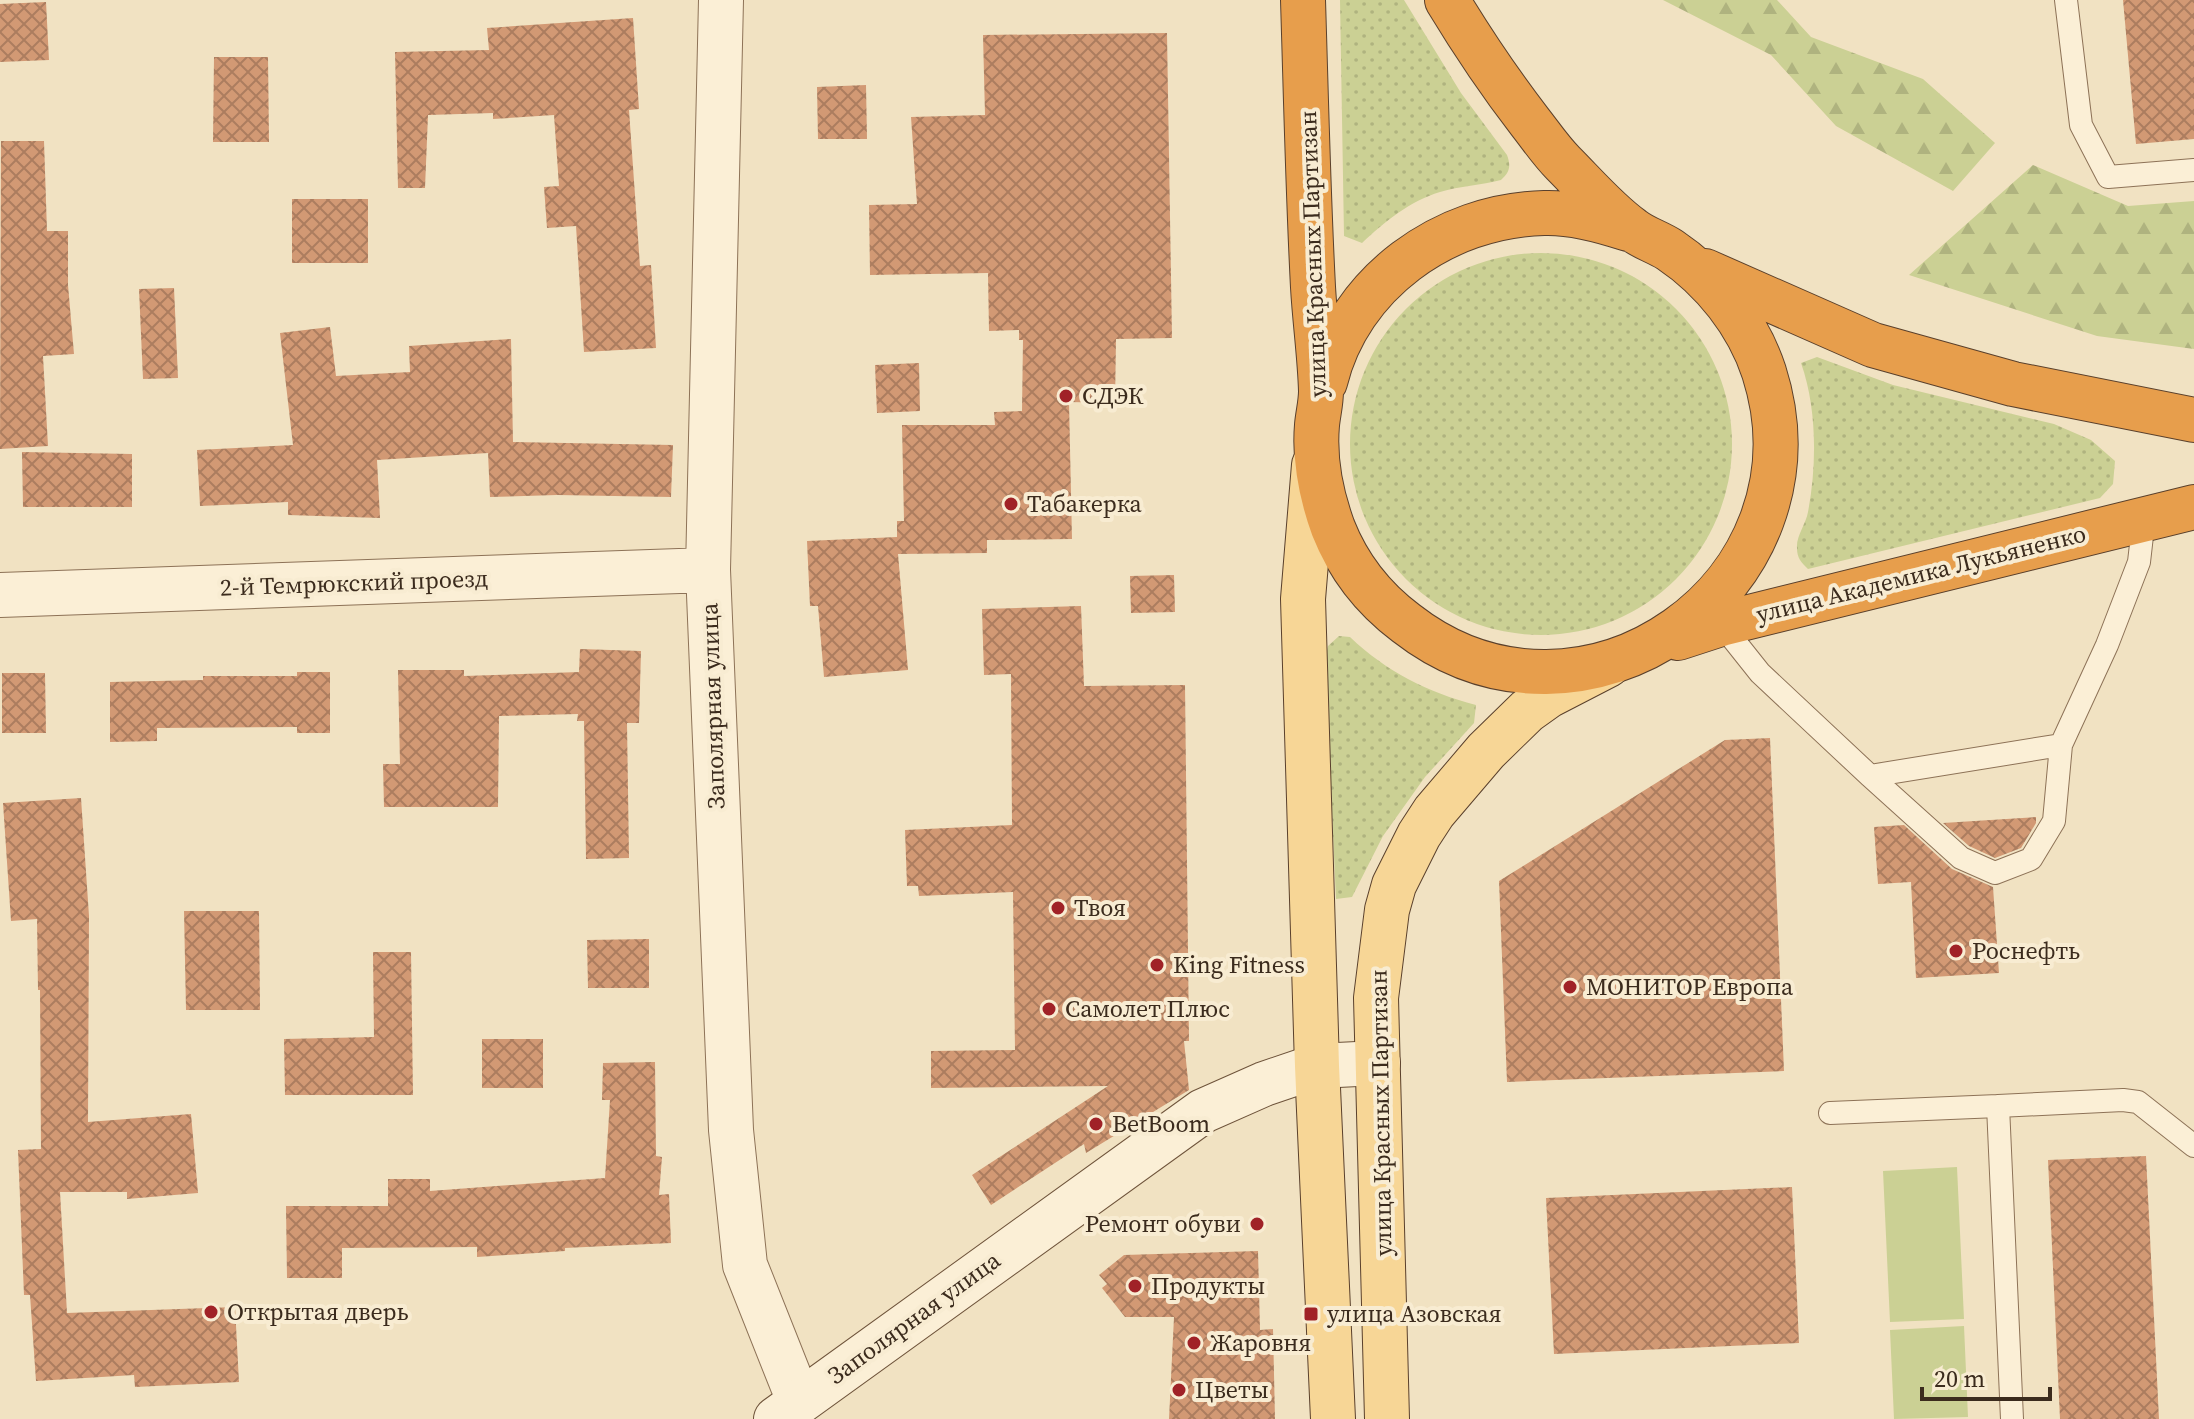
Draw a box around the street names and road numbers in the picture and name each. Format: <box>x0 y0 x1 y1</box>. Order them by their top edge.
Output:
street label: улица Красных Партизан <box>1291 110 1334 398</box>
street label: улица Академика Лукьяненко <box>1753 517 2089 631</box>
street label: 2-й Темрюкский проезд <box>219 561 489 604</box>
street label: Заполярная улица <box>692 602 733 810</box>
street label: улица Красных Партизан <box>1361 969 1400 1257</box>
street label: Заполярная улица <box>820 1243 1008 1392</box>

